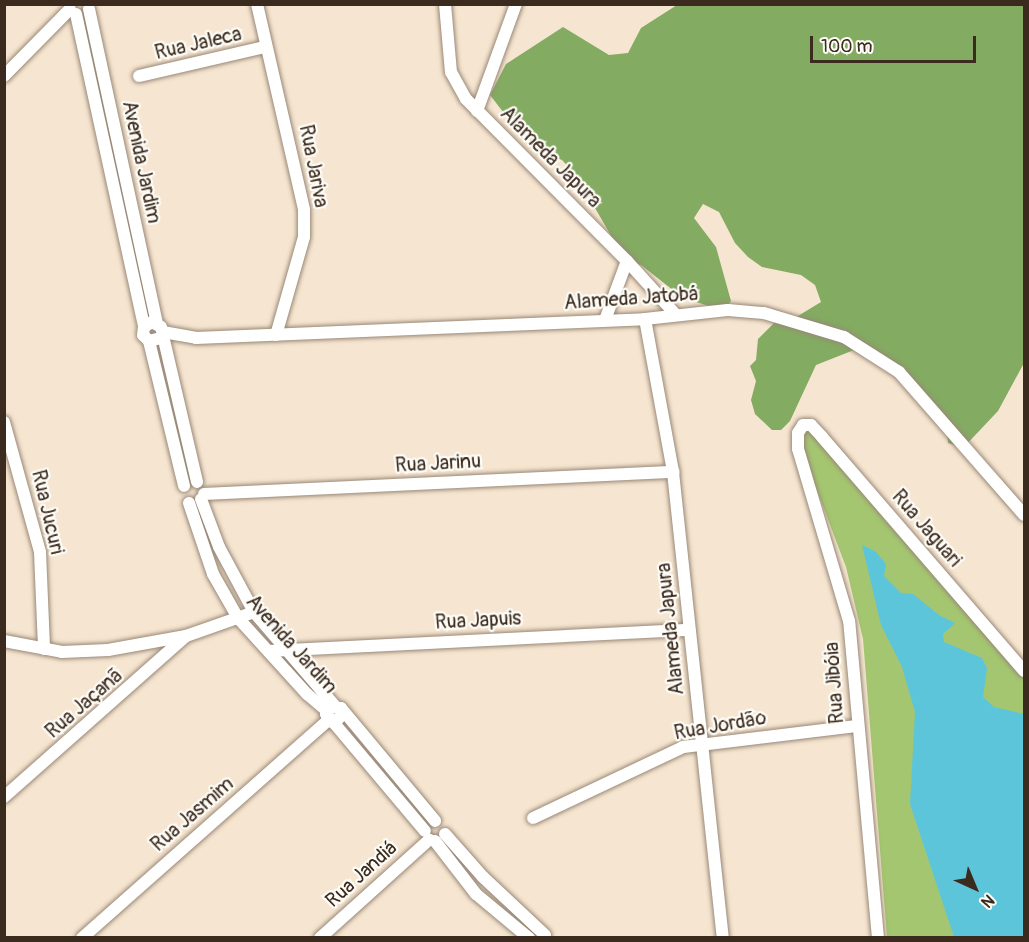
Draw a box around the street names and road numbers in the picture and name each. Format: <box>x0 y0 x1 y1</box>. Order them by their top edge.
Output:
street label: Rua Jaleca <box>152 21 244 65</box>
street label: Avenida Jardim <box>117 98 167 226</box>
street label: Alameda Japura <box>496 102 606 212</box>
street label: Rua Jariva <box>294 123 334 209</box>
street label: Alameda Jatobá <box>563 281 699 315</box>
street label: Rua Jarinu <box>394 449 482 477</box>
street label: Rua Jucuri <box>27 467 69 557</box>
street label: Rua Jaguari <box>887 485 967 571</box>
street label: Alameda Japura <box>651 562 689 696</box>
street label: Avenida Jardim <box>241 590 343 698</box>
street label: Rua Japuis <box>434 606 522 634</box>
street label: Rua Jibóia <box>819 641 849 725</box>
street label: Rua Jaçanã <box>40 663 128 743</box>
street label: Rua Jordão <box>672 705 768 745</box>
street label: Rua Jasmim <box>146 772 238 856</box>
street label: Rua Jandiá <box>320 836 402 912</box>

